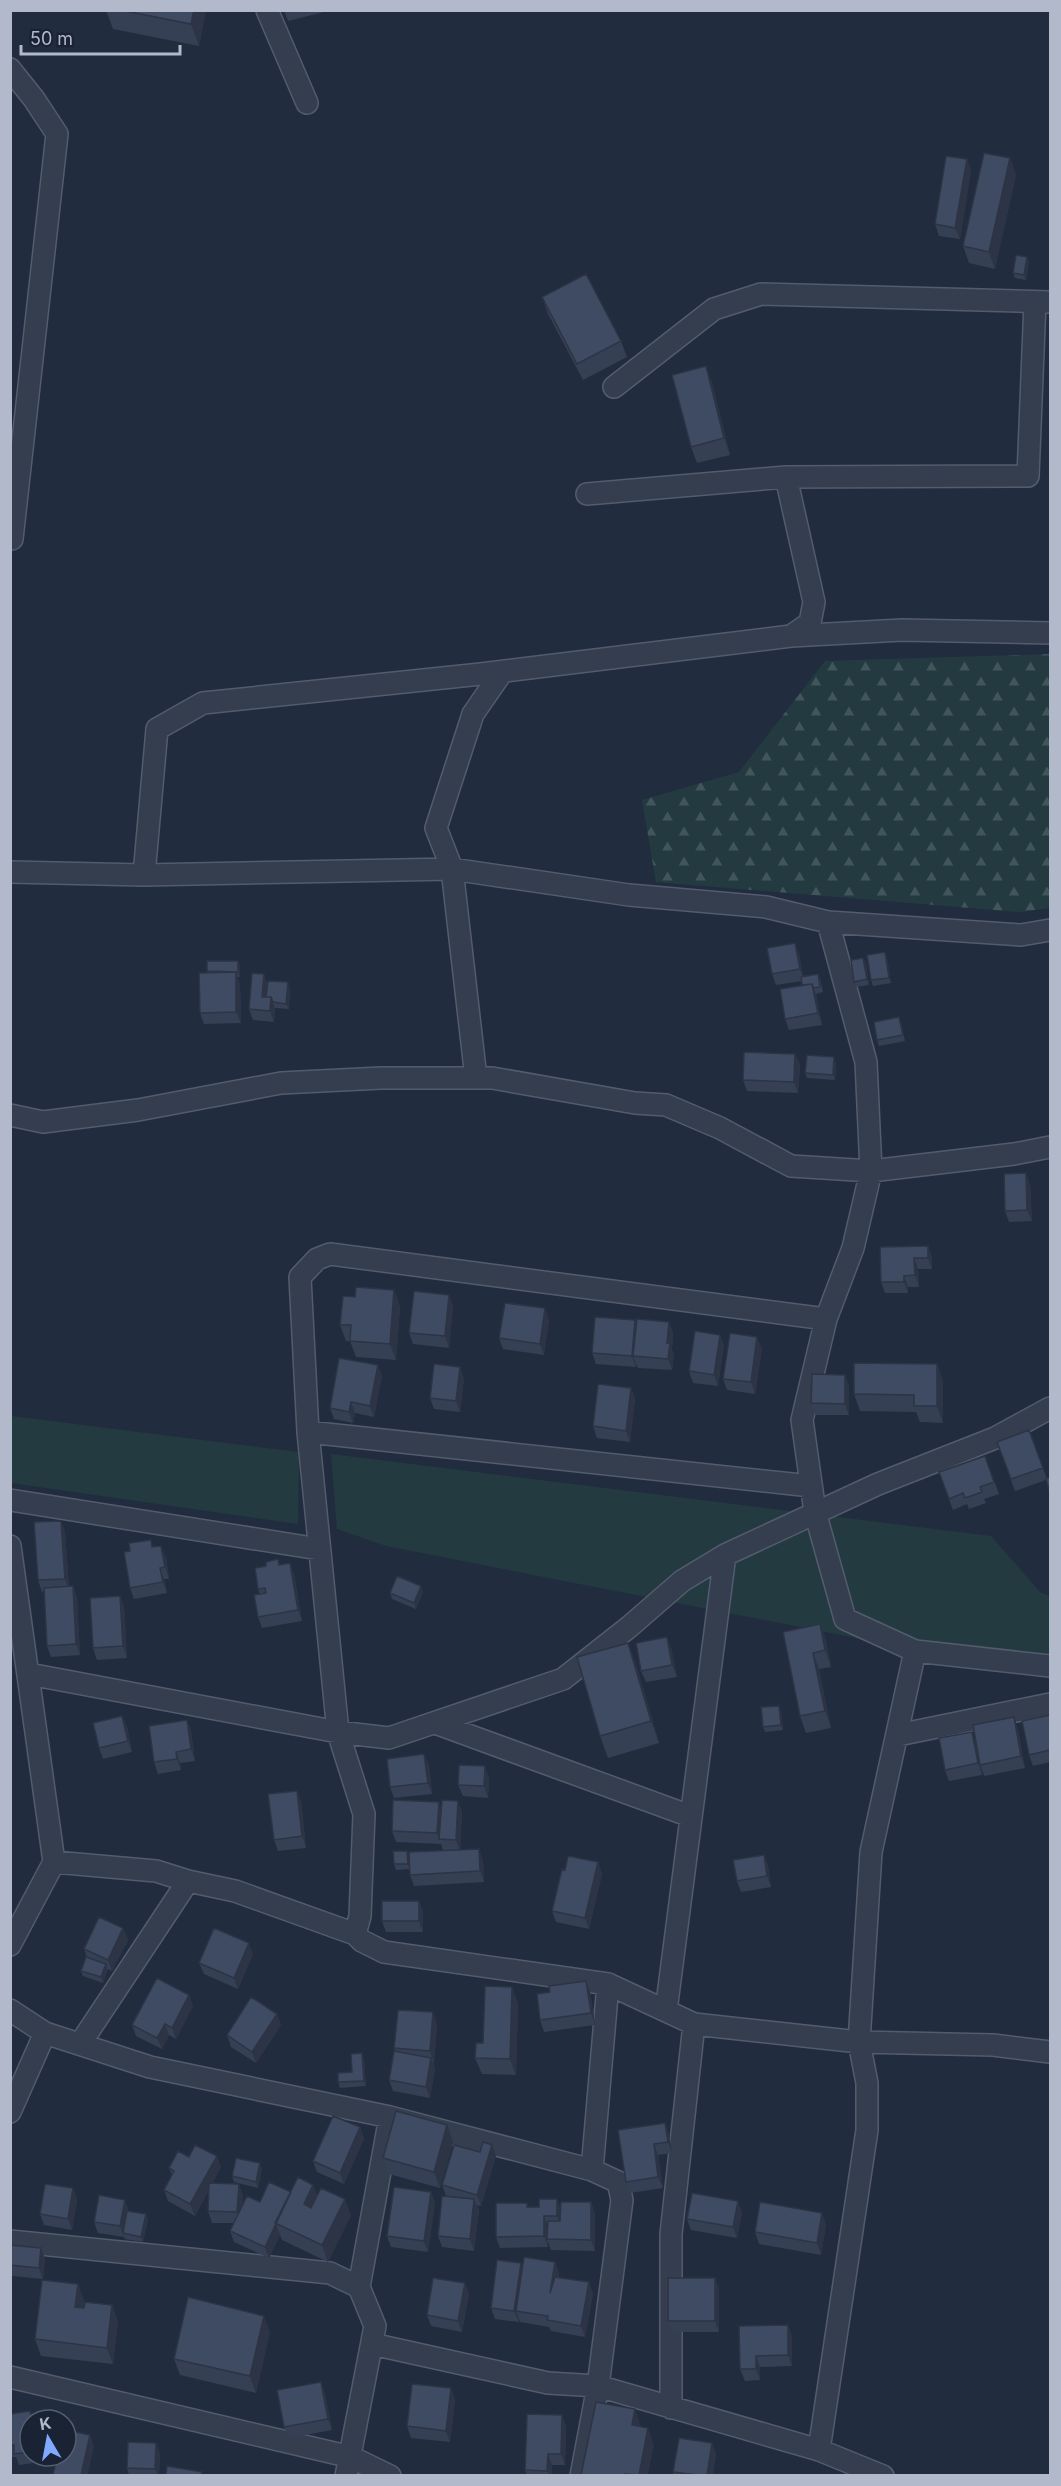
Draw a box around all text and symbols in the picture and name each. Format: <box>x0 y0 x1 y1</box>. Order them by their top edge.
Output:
scale bar <box>21 18 180 56</box>
text: 50 m <box>30 28 73 49</box>
north arrow <box>18 2408 78 2468</box>
text: K <box>38 2412 53 2434</box>

